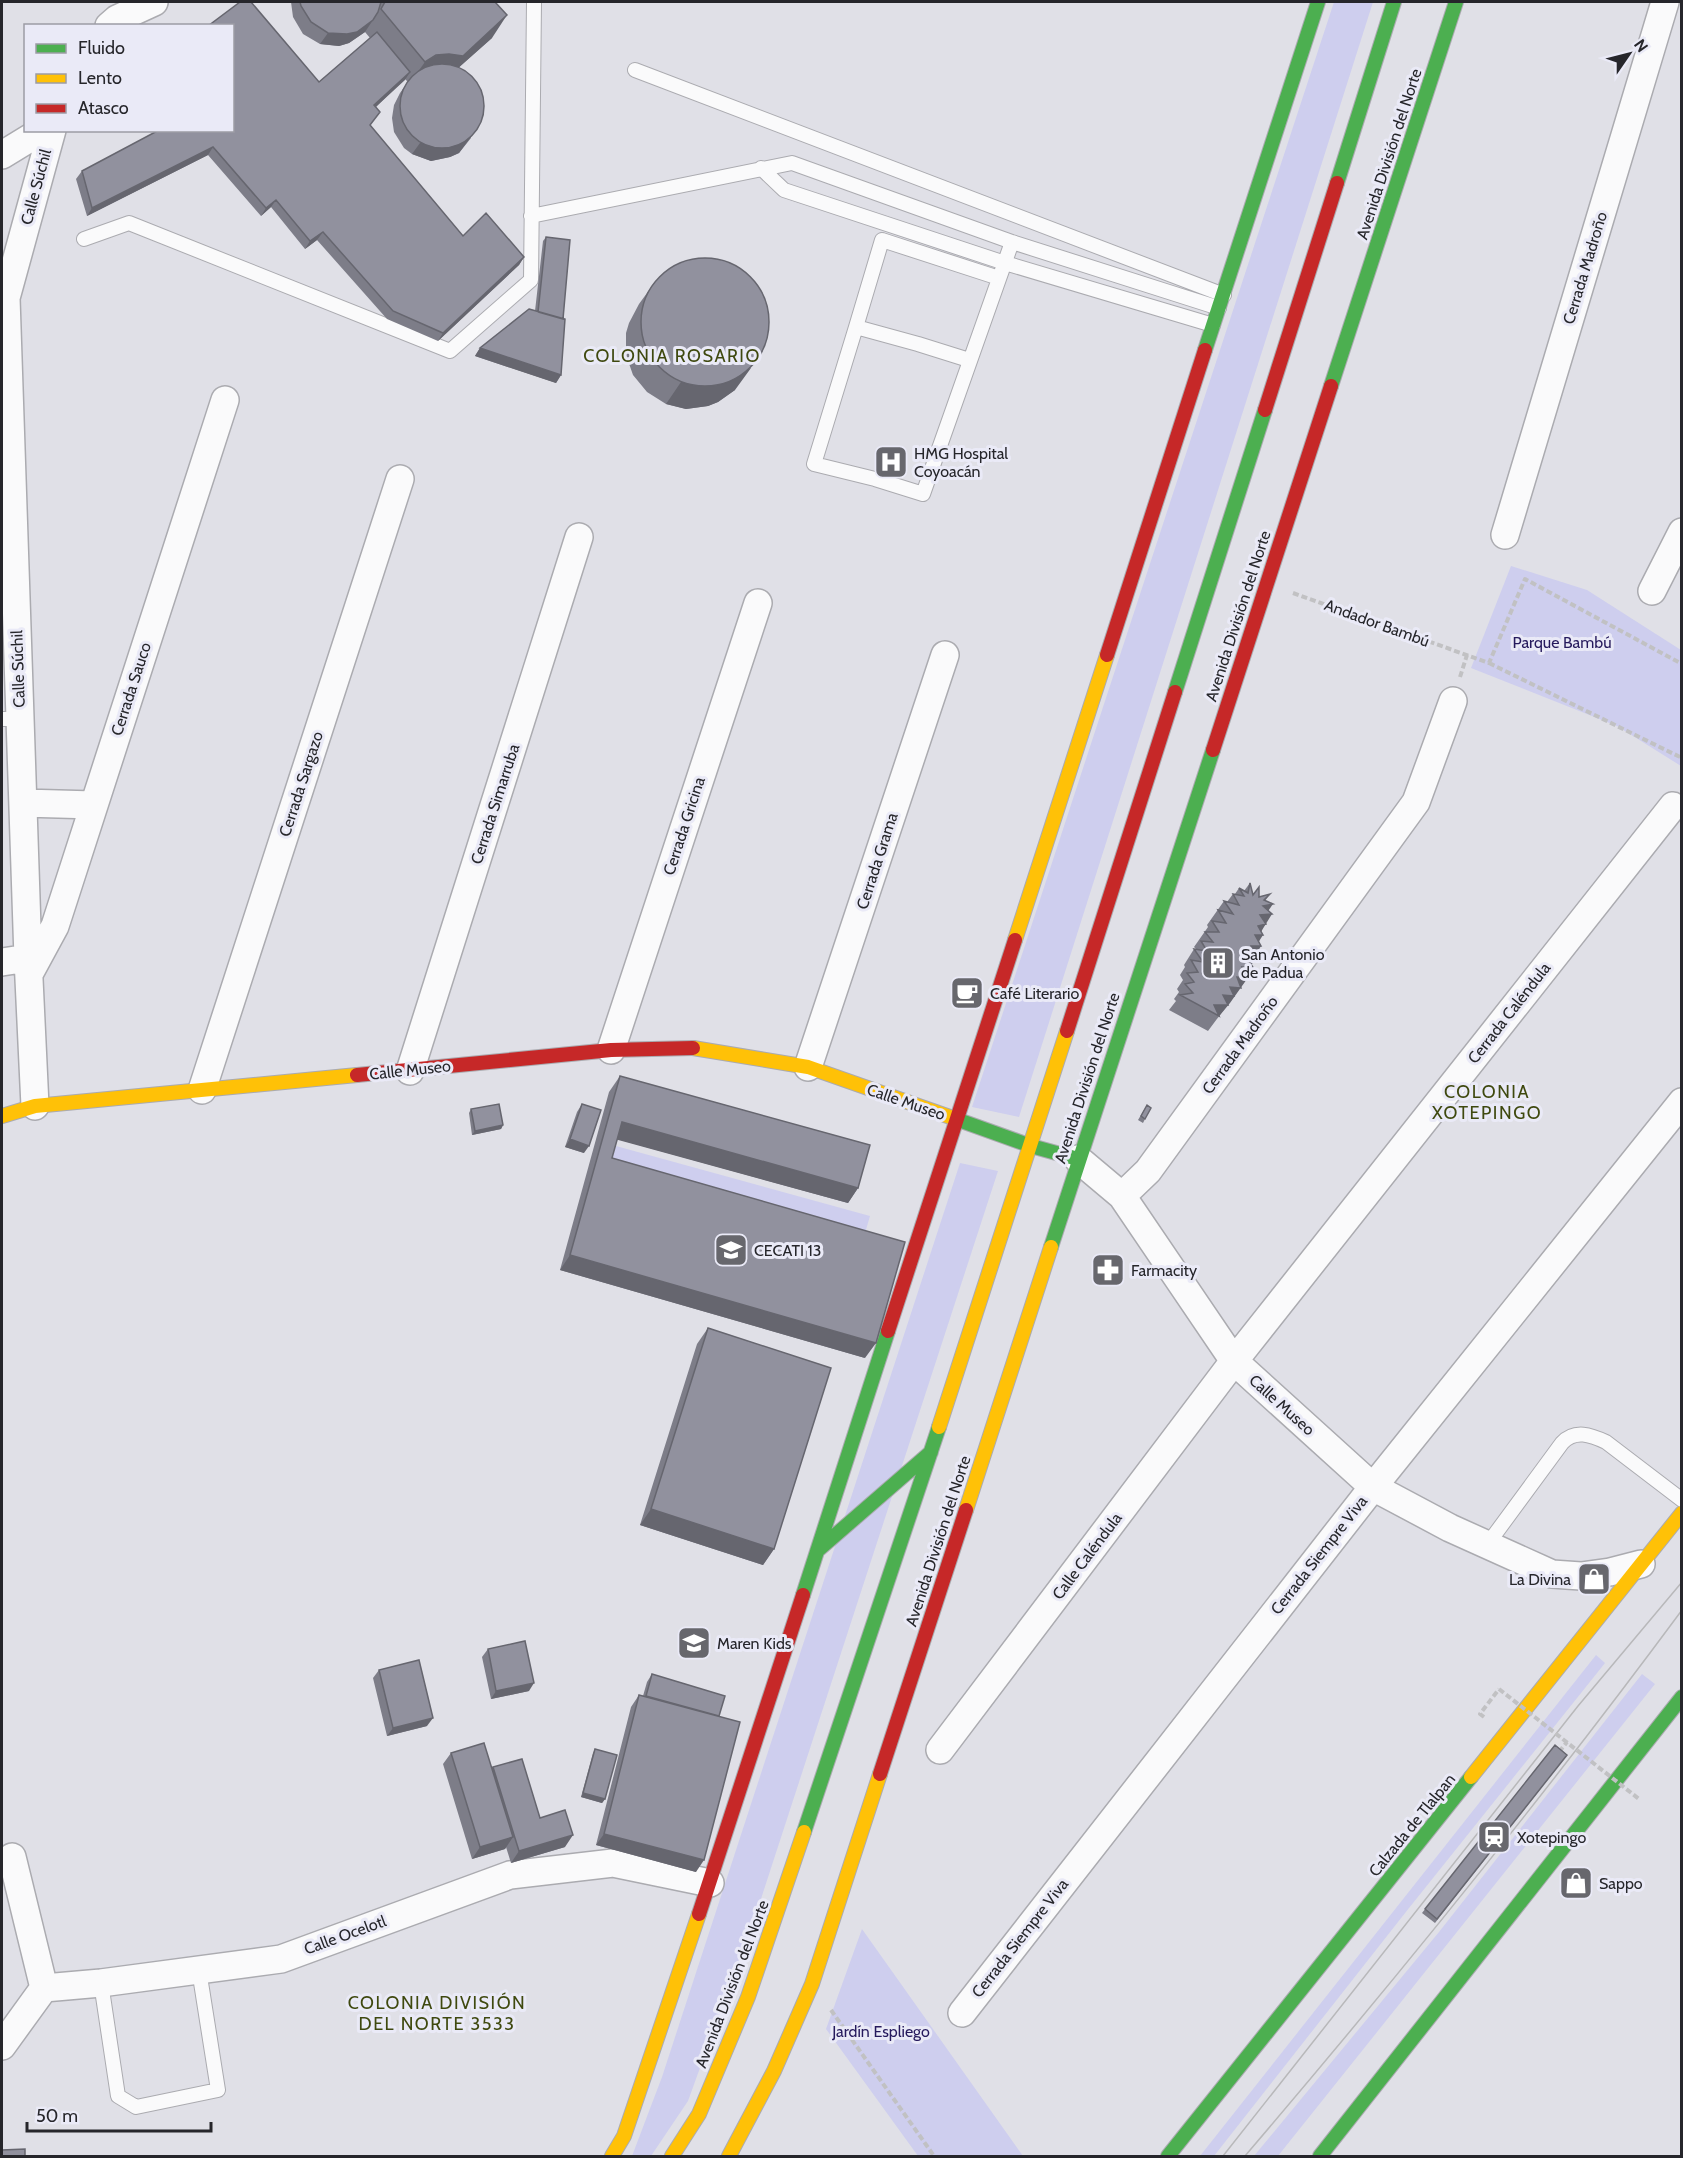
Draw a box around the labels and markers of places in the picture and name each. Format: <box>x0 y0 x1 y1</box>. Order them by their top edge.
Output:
hospital icon: HMG Hospital Coyoacán <box>873 444 909 480</box>
place label: HMG Hospital Coyoacán <box>914 444 1008 481</box>
building icon: San Antonio de Padua <box>1200 945 1236 981</box>
place label: San Antonio de Padua <box>1241 945 1325 982</box>
cafe icon: Café Literario <box>949 975 985 1011</box>
place label: Café Literario <box>990 984 1079 1003</box>
school or university icon: CECATI 13 <box>713 1232 749 1268</box>
place label: CECATI 13 <box>754 1241 821 1260</box>
pharmacy icon: Farmacity <box>1090 1252 1126 1288</box>
place label: Farmacity <box>1131 1261 1197 1280</box>
shop icon: La Divina <box>1576 1561 1612 1597</box>
place label: La Divina <box>1509 1570 1571 1589</box>
school or university icon: Maren Kids <box>676 1625 712 1661</box>
place label: Maren Kids <box>717 1634 792 1653</box>
station icon: Xotepingo <box>1476 1819 1512 1855</box>
place label: Xotepingo <box>1517 1828 1586 1847</box>
shop icon: Sappo <box>1558 1865 1594 1901</box>
place label: Sappo <box>1599 1874 1643 1893</box>

